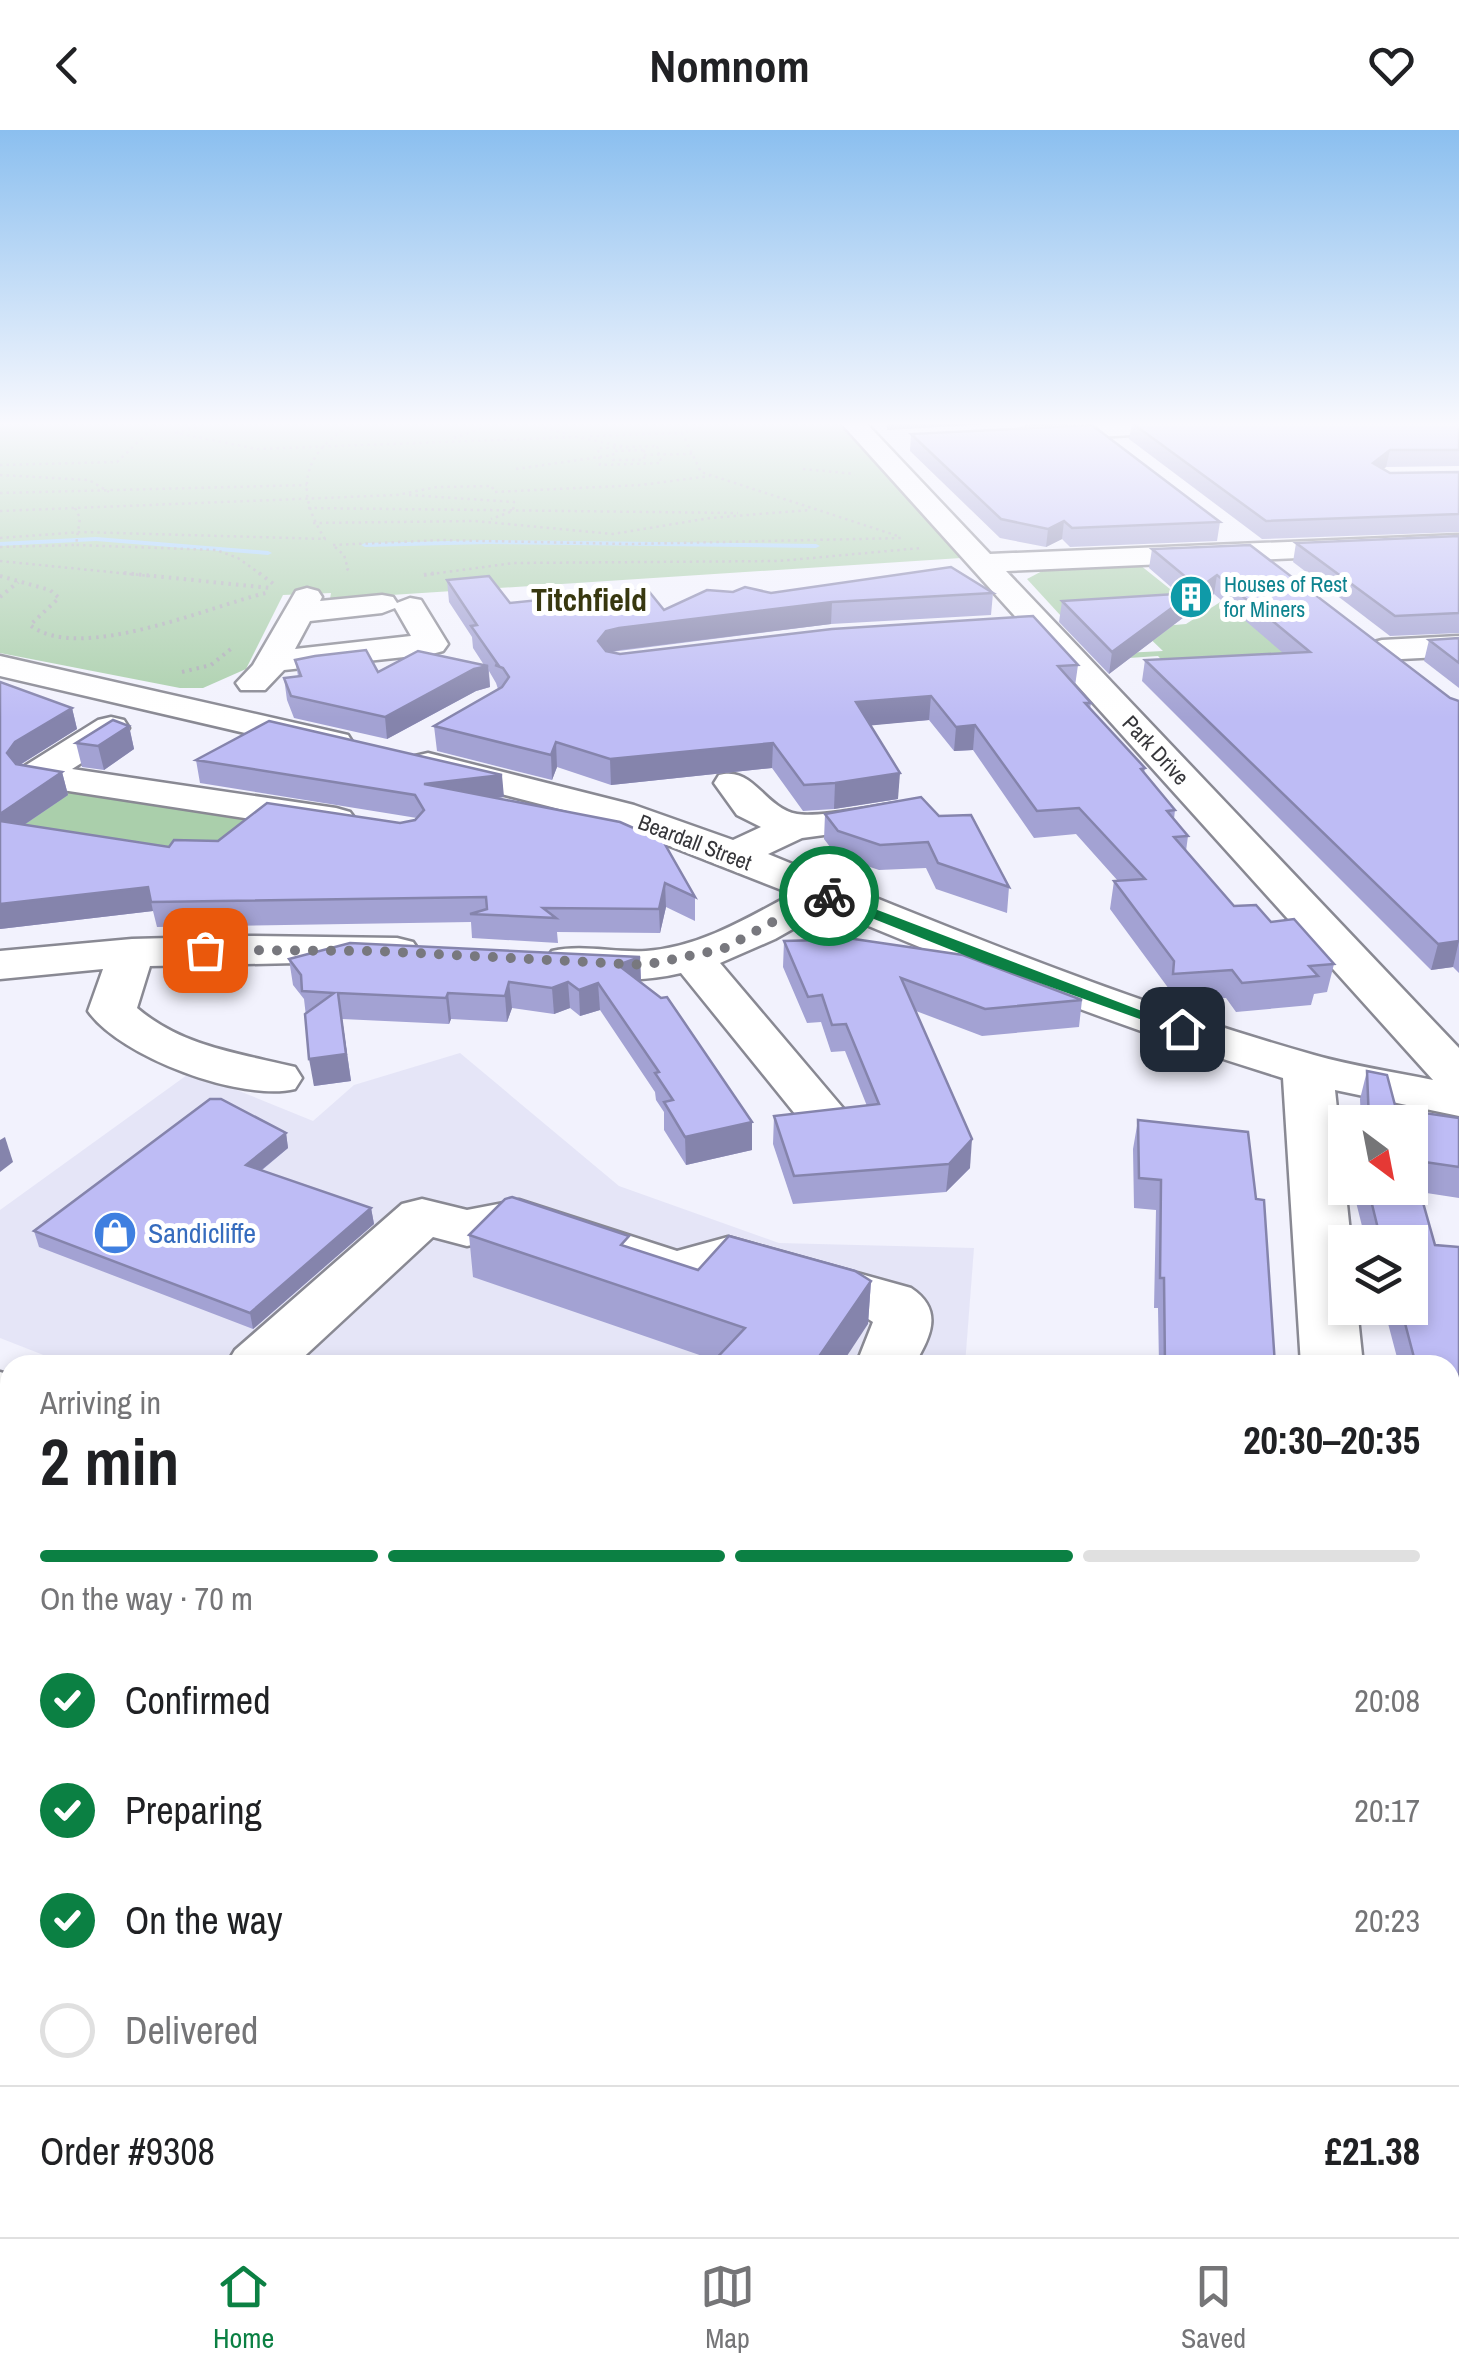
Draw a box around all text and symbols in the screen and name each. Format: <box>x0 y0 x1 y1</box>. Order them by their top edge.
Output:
text: Nomnom <box>650 35 809 96</box>
icon: back <box>40 38 95 93</box>
icon: heart <box>1364 38 1419 93</box>
place label: Houses of Rest for Miners <box>1224 569 1347 624</box>
building icon: Houses of Rest for Miners <box>1168 574 1214 620</box>
district label: Titchfield <box>531 578 647 621</box>
street label: Park Drive <box>1116 709 1196 791</box>
street label: Beardall Street <box>634 807 756 877</box>
courier <box>779 846 879 946</box>
icon: bike <box>802 869 857 924</box>
pin <box>163 908 248 993</box>
icon: bag <box>178 923 233 978</box>
pin <box>1140 987 1225 1072</box>
icon: home <box>1155 1002 1210 1057</box>
north arrow <box>1328 1105 1428 1205</box>
map controls <box>1328 1105 1428 1325</box>
shop icon: Sandicliffe <box>92 1210 138 1256</box>
place label: Sandicliffe <box>148 1214 256 1252</box>
button: layers <box>1328 1225 1428 1325</box>
text: Arriving in <box>40 1381 161 1424</box>
text: 20:30–20:35 <box>1243 1415 1420 1466</box>
text: 2 min <box>40 1418 179 1505</box>
text: On the way · 70 m <box>40 1577 253 1620</box>
icon: check <box>40 1673 95 1728</box>
text: Confirmed <box>125 1675 270 1726</box>
text: 20:08 <box>1354 1679 1420 1722</box>
icon: check <box>40 1783 95 1838</box>
text: Preparing <box>125 1785 262 1836</box>
text: 20:17 <box>1354 1789 1420 1832</box>
icon: check <box>40 1893 95 1948</box>
text: On the way <box>125 1895 283 1946</box>
text: 20:23 <box>1354 1899 1420 1942</box>
text: Delivered <box>125 2005 258 2056</box>
text: Order #9308 <box>40 2126 215 2177</box>
text: £21.38 <box>1325 2126 1420 2177</box>
tab: Home <box>213 2259 274 2357</box>
tab: Map <box>700 2259 755 2357</box>
tab: Saved <box>1181 2259 1246 2357</box>

